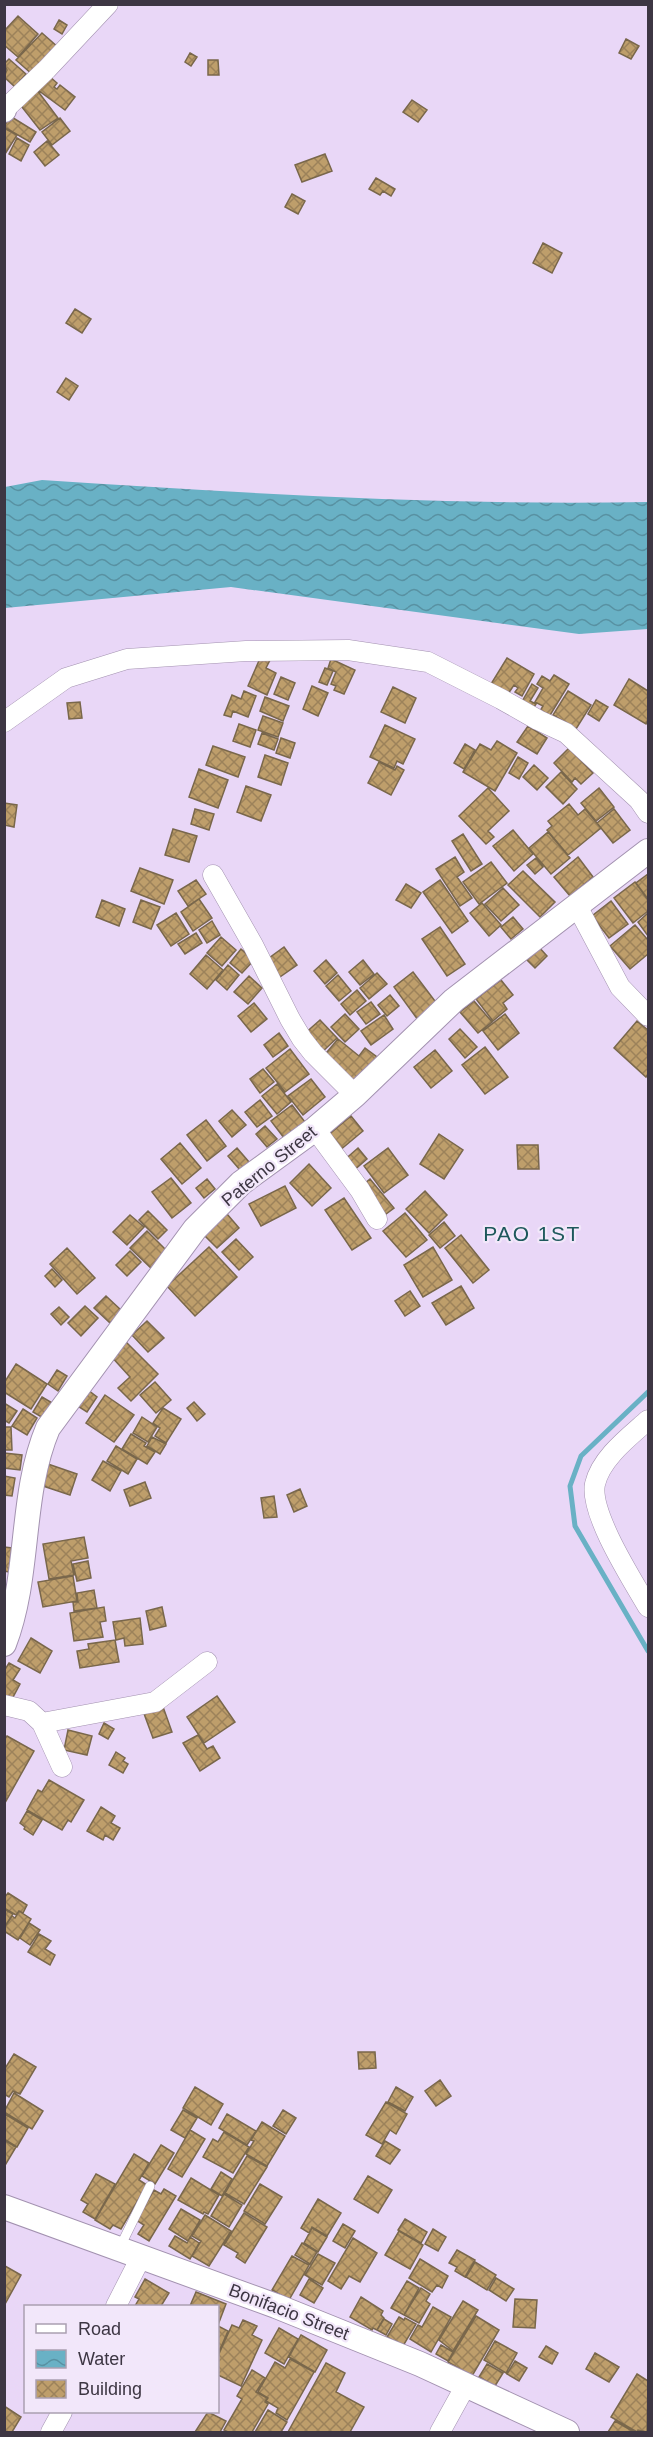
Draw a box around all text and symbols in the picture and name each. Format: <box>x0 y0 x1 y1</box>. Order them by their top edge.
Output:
street label: Paterno Street <box>218 1122 320 1210</box>
district label: PAO 1ST <box>483 1222 581 1245</box>
street label: Bonifacio Street <box>226 2280 352 2344</box>
legend <box>24 2305 219 2413</box>
text: Road <box>78 2319 121 2339</box>
text: Water <box>78 2349 125 2369</box>
text: Building <box>78 2379 142 2399</box>

